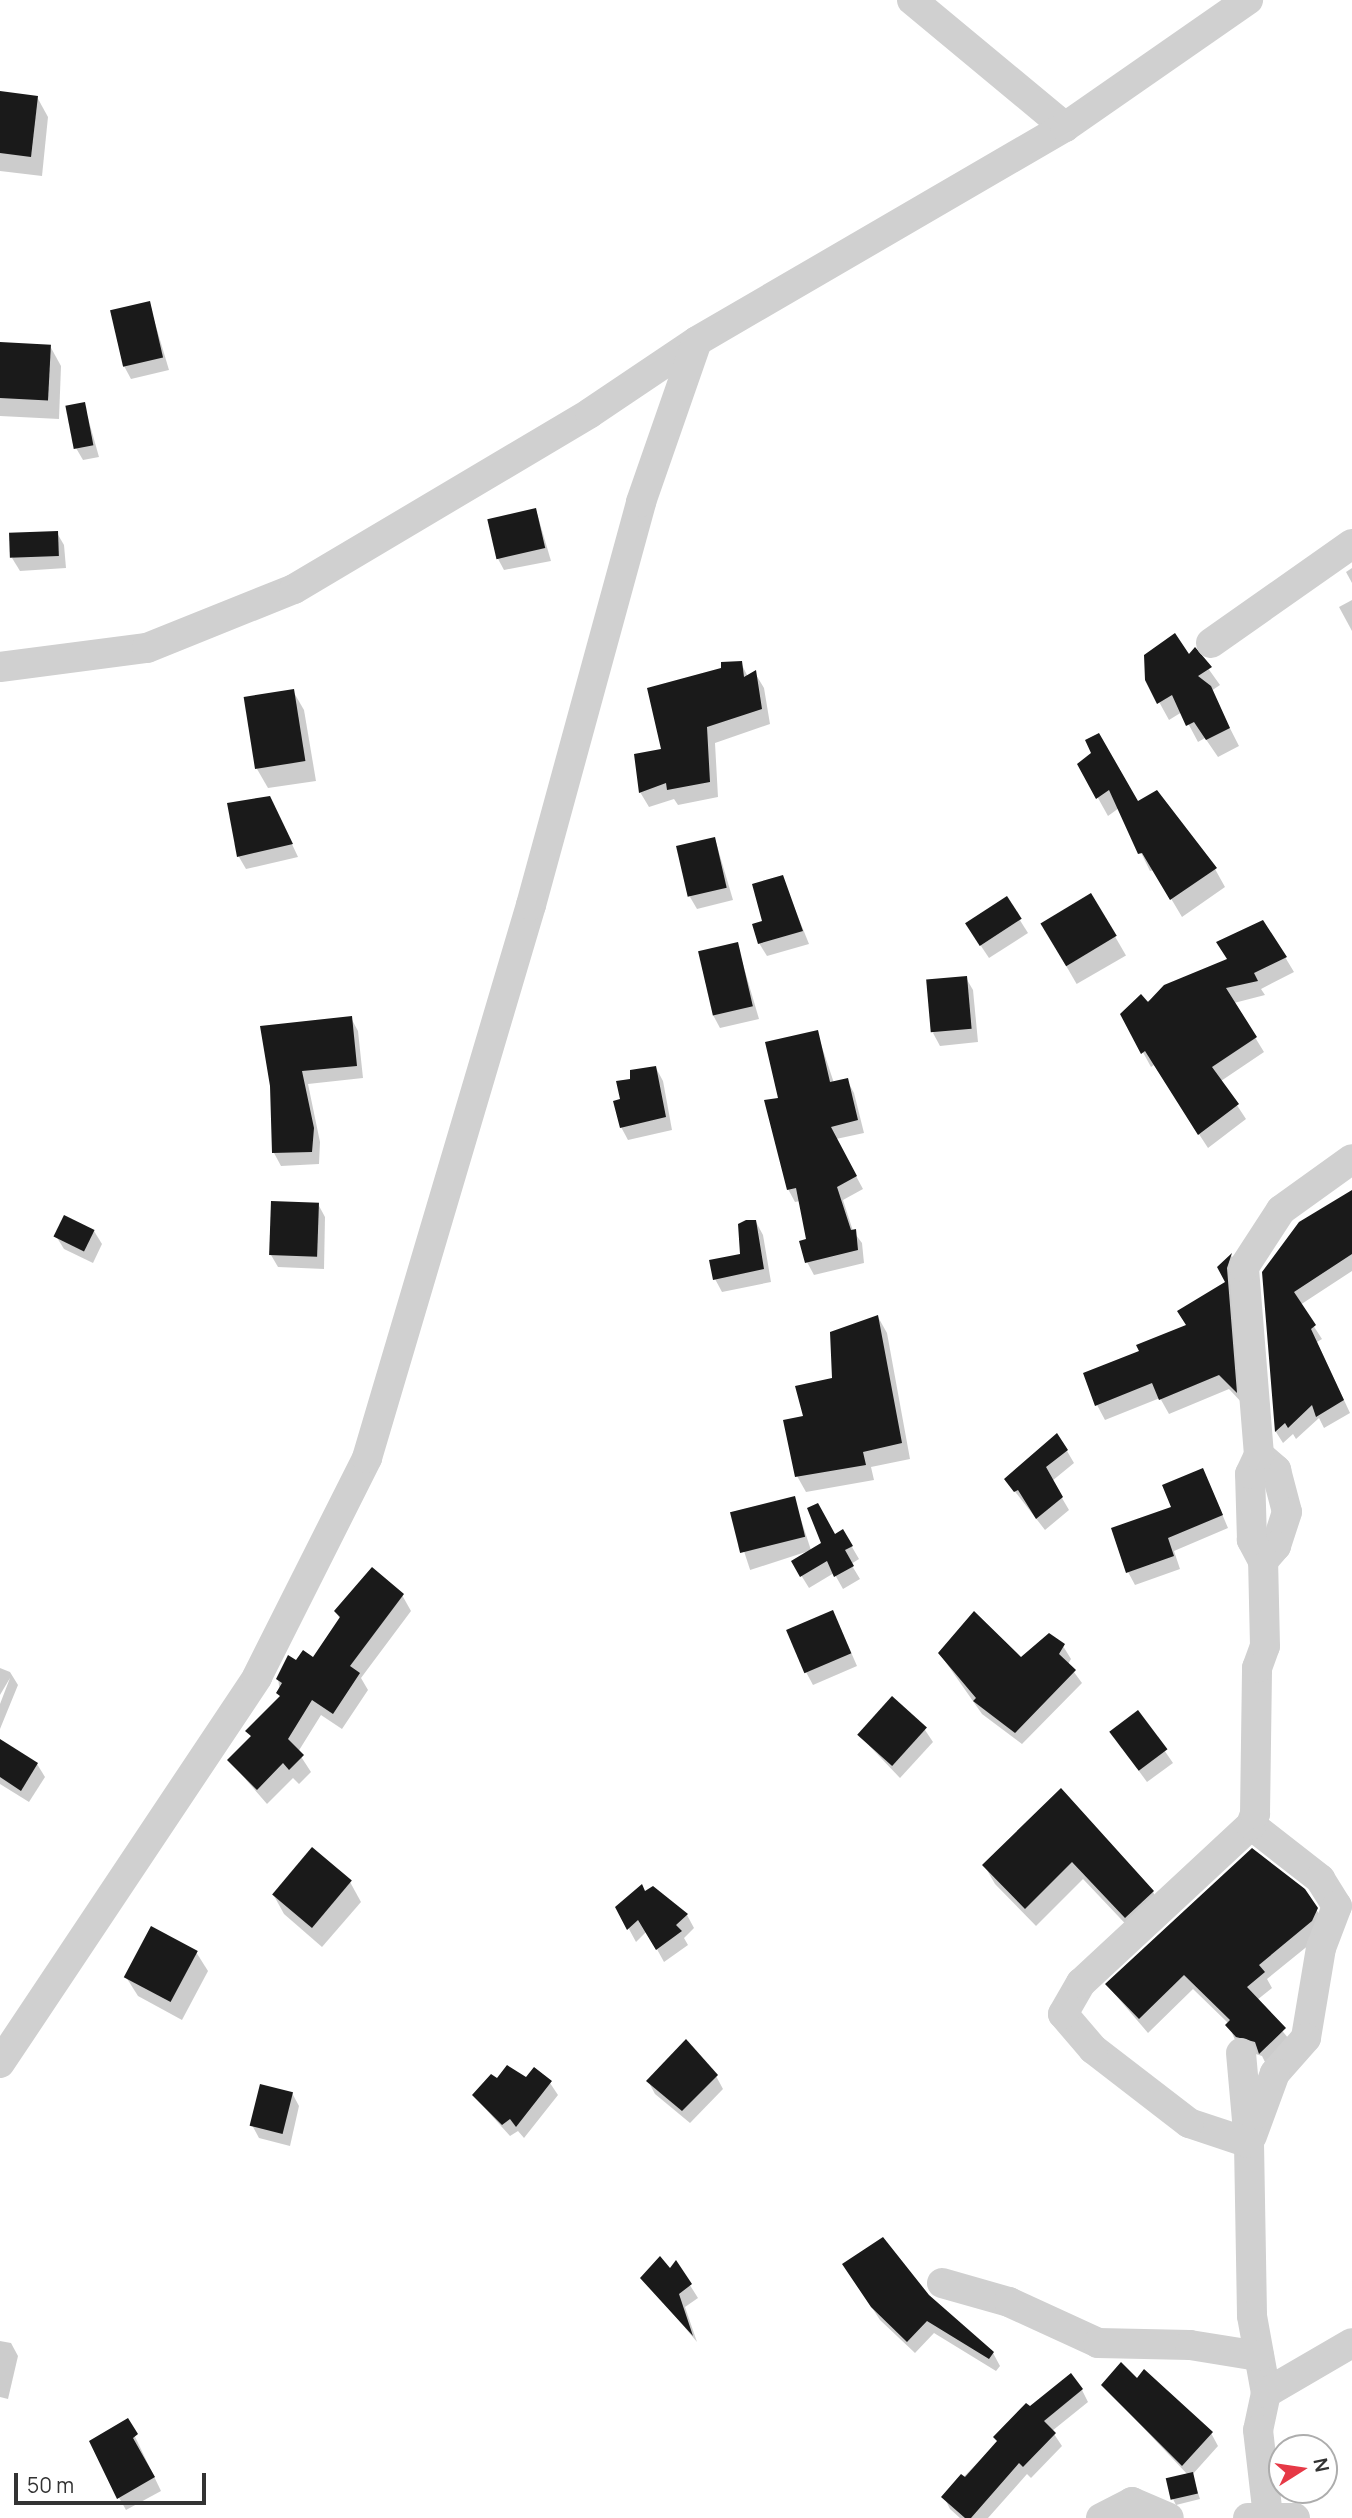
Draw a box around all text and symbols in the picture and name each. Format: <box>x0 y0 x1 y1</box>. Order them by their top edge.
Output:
north arrow <box>1268 2434 1338 2504</box>
text: N <box>1307 2456 1336 2474</box>
scale bar <box>18 2458 210 2502</box>
text: 50 m <box>27 2471 74 2499</box>

